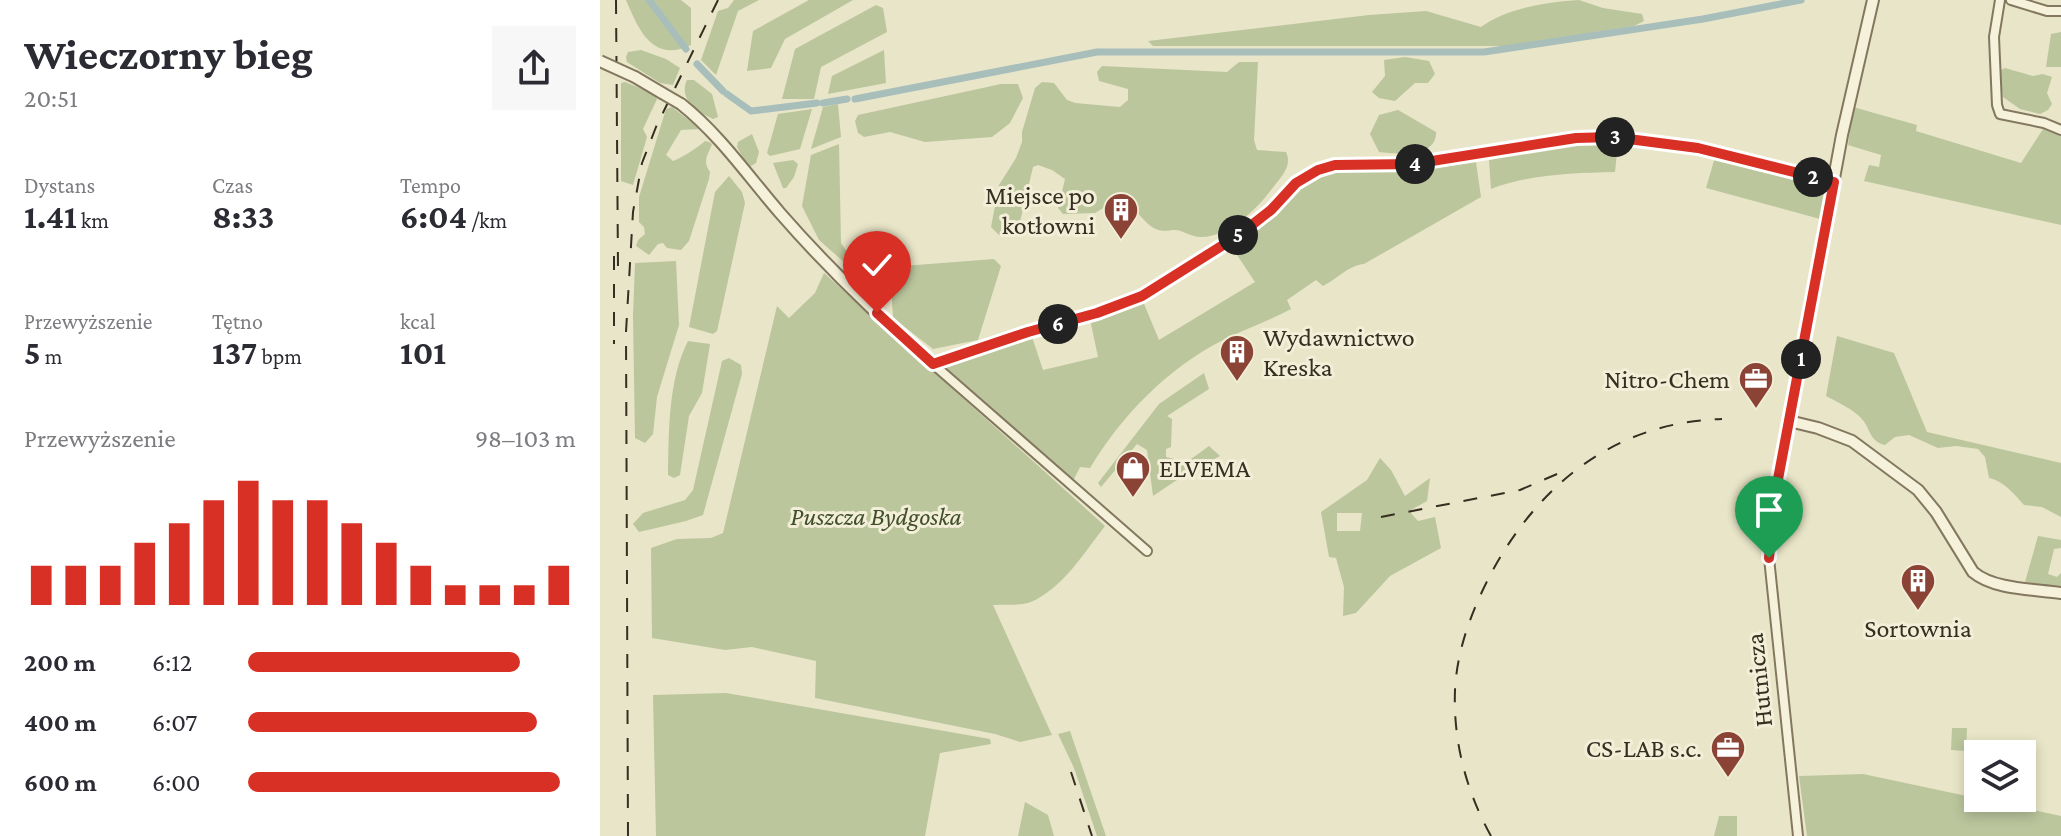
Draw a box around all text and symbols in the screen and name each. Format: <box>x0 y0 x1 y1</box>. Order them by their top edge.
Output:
button: share <box>492 26 576 110</box>
text: Wieczorny bieg <box>24 30 313 78</box>
text: 20:51 <box>24 84 78 113</box>
pin: 3 <box>1595 117 1635 157</box>
text: 3 <box>1610 124 1620 149</box>
pin: 4 <box>1395 144 1435 184</box>
text: 4 <box>1409 151 1421 176</box>
pin: 2 <box>1793 157 1833 197</box>
text: 2 <box>1807 164 1819 189</box>
text: Dystans <box>24 173 95 198</box>
text: Czas <box>212 173 253 198</box>
text: Tempo <box>400 173 461 198</box>
place label: Miejsce po kotłowni <box>985 181 1095 240</box>
building icon: Miejsce po kotłowni <box>1102 191 1140 241</box>
text: 1.41 <box>24 198 77 235</box>
text: 8:33 <box>212 198 274 235</box>
text: 6:04 <box>400 198 467 235</box>
text: km <box>77 208 109 233</box>
text: /km <box>467 208 507 233</box>
pin: 5 <box>1218 215 1258 255</box>
text: 5 <box>1233 222 1243 247</box>
pin <box>843 231 911 313</box>
icon: check <box>855 243 899 287</box>
pin: 6 <box>1038 304 1078 344</box>
text: Przewyższenie <box>24 309 152 334</box>
text: Tętno <box>212 309 263 334</box>
text: kcal <box>400 309 435 334</box>
text: 6 <box>1052 311 1064 336</box>
place label: Wydawnictwo Kreska <box>1263 323 1415 382</box>
building icon: Wydawnictwo Kreska <box>1218 333 1256 383</box>
text: 5 <box>24 334 41 371</box>
text: 137 <box>212 334 257 371</box>
text: 101 <box>400 334 446 371</box>
pin: 1 <box>1781 339 1821 379</box>
text: m <box>41 344 62 369</box>
text: bpm <box>257 344 302 369</box>
text: 1 <box>1797 346 1805 371</box>
office icon: Nitro-Chem <box>1737 360 1775 410</box>
place label: Nitro-Chem <box>1604 365 1730 394</box>
text: Przewyższenie <box>24 424 176 453</box>
text: 98–103 m <box>475 424 576 453</box>
shop icon: ELVEMA <box>1114 449 1152 499</box>
place label: ELVEMA <box>1159 454 1250 483</box>
pin <box>1735 476 1803 558</box>
icon: arrive <box>1747 488 1791 532</box>
park label: Puszcza Bydgoska <box>790 502 962 531</box>
building icon: Sortownia <box>1899 562 1937 612</box>
place label: Sortownia <box>1864 614 1972 643</box>
street label: Hutnicza <box>1740 632 1778 728</box>
text: 200 m <box>24 648 96 677</box>
text: 6:12 <box>152 648 192 677</box>
text: 400 m <box>24 708 97 737</box>
text: 6:07 <box>152 708 197 737</box>
office icon: CS-LAB s.c. <box>1709 729 1747 779</box>
place label: CS-LAB s.c. <box>1586 734 1702 763</box>
map controls <box>1964 740 2036 812</box>
button: layers <box>1964 740 2036 812</box>
text: 600 m <box>24 768 97 797</box>
text: 6:00 <box>152 768 201 797</box>

